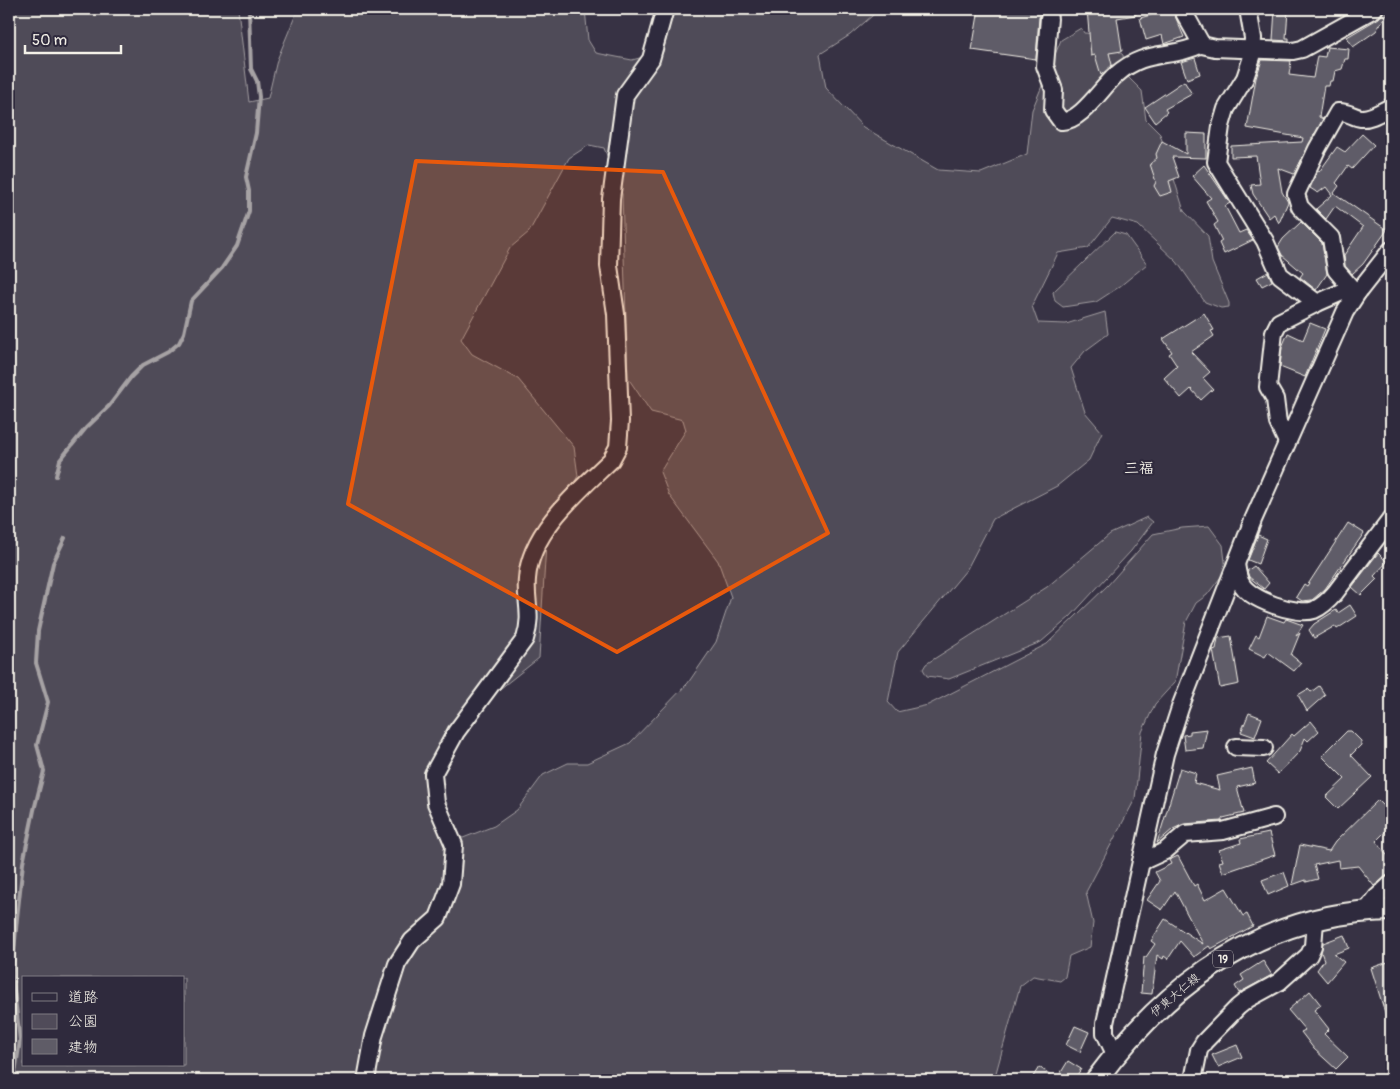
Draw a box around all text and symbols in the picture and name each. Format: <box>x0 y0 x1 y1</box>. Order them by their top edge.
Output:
scale bar <box>25 22 121 54</box>
text: 50 m <box>32 31 67 50</box>
district label: 三福 <box>1124 459 1154 478</box>
road number: 19 <box>1213 951 1233 968</box>
street label: 伊東大仁線 <box>1148 970 1203 1020</box>
legend <box>22 976 185 1066</box>
text: 道路 <box>68 988 98 1007</box>
text: 公園 <box>68 1012 98 1031</box>
text: 建物 <box>68 1038 98 1057</box>

